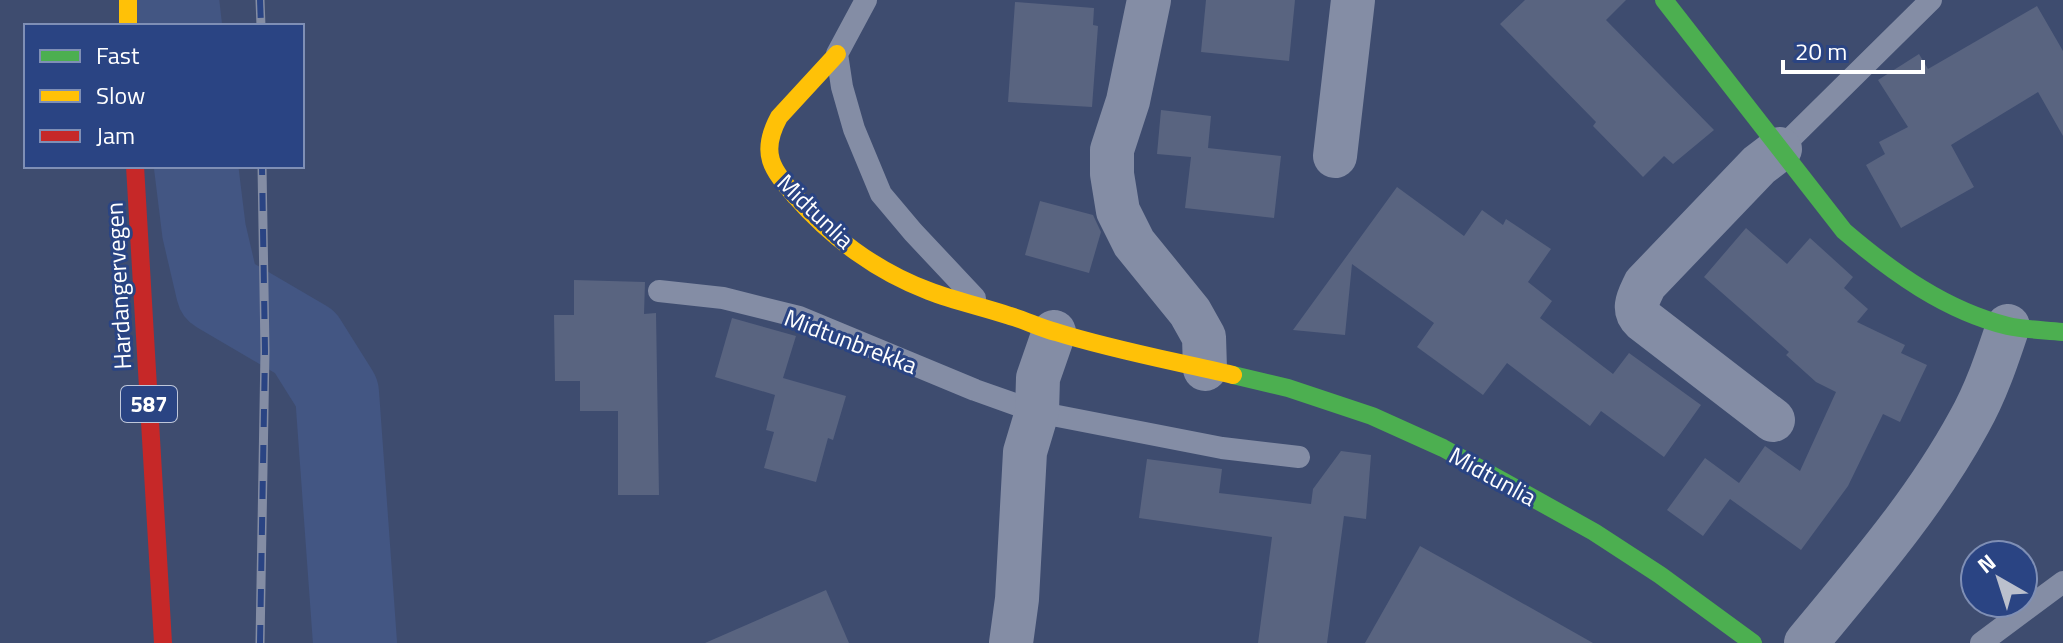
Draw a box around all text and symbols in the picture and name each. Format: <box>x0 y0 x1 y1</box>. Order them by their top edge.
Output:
legend <box>24 24 304 168</box>
scale bar <box>1783 24 1923 74</box>
text: 20 m <box>1795 33 1847 69</box>
text: Fast <box>96 37 140 73</box>
text: Slow <box>96 77 145 113</box>
text: Jam <box>96 117 135 153</box>
street label: Midtunlia <box>769 165 863 257</box>
street label: Hardangervegen <box>96 201 140 371</box>
street label: Midtunbrekka <box>779 299 923 383</box>
road number: 587 <box>121 386 177 422</box>
street label: Midtunlia <box>1443 437 1543 515</box>
north arrow <box>1959 539 2039 619</box>
text: N <box>1970 545 2003 581</box>

